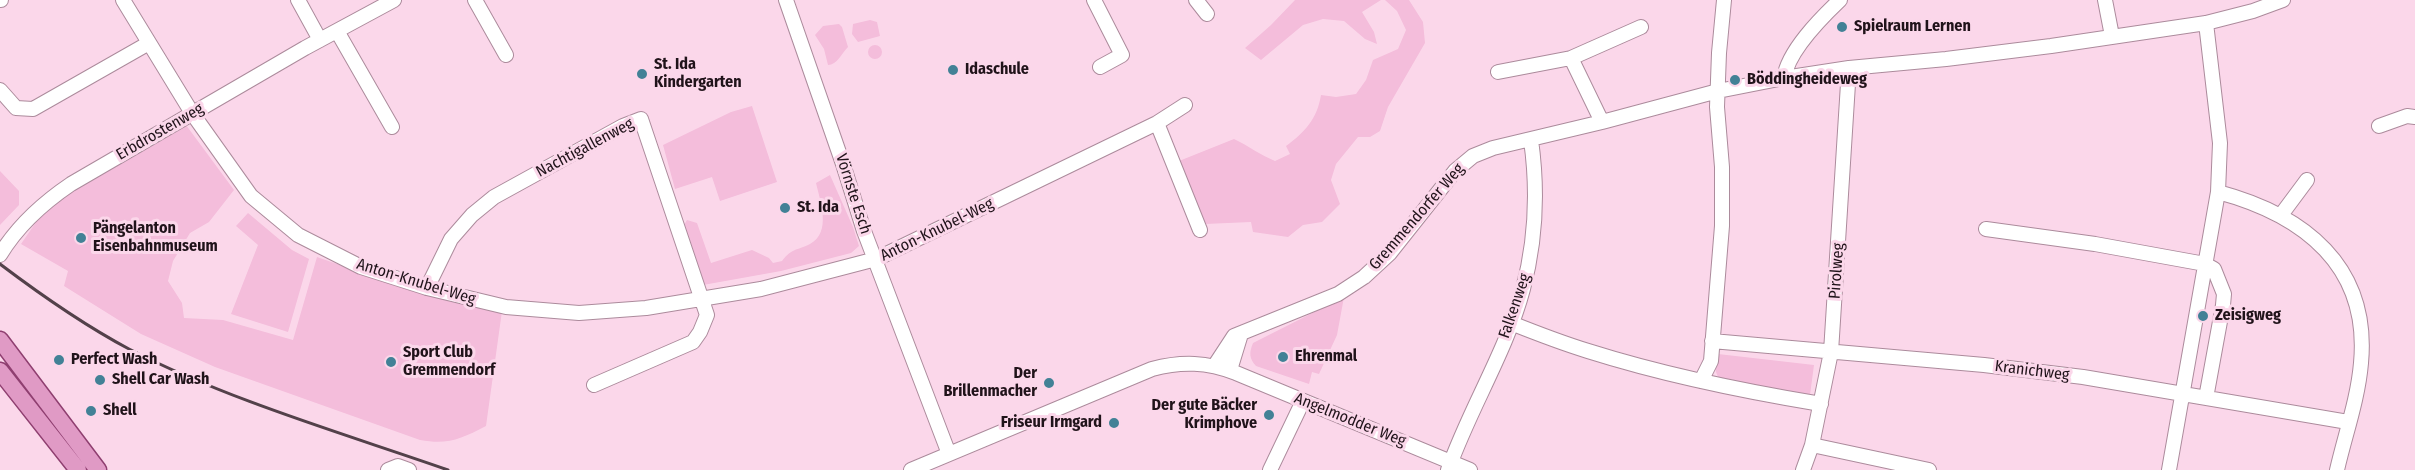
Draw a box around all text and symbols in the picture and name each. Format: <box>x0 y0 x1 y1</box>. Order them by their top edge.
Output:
place label: Spielraum Lernen <box>1854 17 1971 37</box>
marker: Spielraum Lernen <box>1835 20 1849 34</box>
place label: St. Ida Kindergarten <box>654 55 742 93</box>
place label: Idaschule <box>965 60 1029 80</box>
marker: Idaschule <box>946 63 960 77</box>
marker: St. Ida Kindergarten <box>635 67 649 81</box>
place label: Böddingheideweg <box>1747 70 1867 90</box>
marker: Böddingheideweg <box>1728 73 1742 87</box>
street label: Erbdrostenweg <box>113 99 207 165</box>
street label: Nachtigallenweg <box>533 114 637 182</box>
street label: Vörnste Esch <box>831 151 875 237</box>
street label: Gremmendorfer Weg <box>1365 160 1469 274</box>
street label: Anton-Knubel-Weg <box>877 194 997 266</box>
place label: St. Ida <box>797 198 839 218</box>
marker: St. Ida <box>778 201 792 215</box>
place label: Pängelanton Eisenbahnmuseum <box>93 219 218 257</box>
marker: Pängelanton Eisenbahnmuseum <box>74 231 88 245</box>
street label: Pirolweg <box>1825 242 1849 300</box>
street label: Anton-Knubel-Weg <box>354 255 478 309</box>
street label: Falkenweg <box>1495 271 1535 341</box>
place label: Zeisigweg <box>2215 306 2281 326</box>
marker: Zeisigweg <box>2196 309 2210 323</box>
place label: Sport Club Gremmendorf <box>403 343 495 381</box>
place label: Ehrenmal <box>1295 347 1357 367</box>
place label: Perfect Wash <box>71 350 157 370</box>
marker: Ehrenmal <box>1276 350 1290 364</box>
marker: Perfect Wash <box>52 353 66 367</box>
marker: Sport Club Gremmendorf <box>384 355 398 369</box>
street label: Kranichweg <box>1994 357 2070 385</box>
place label: Der Brillenmacher <box>943 364 1037 402</box>
place label: Shell Car Wash <box>112 370 209 390</box>
marker: Shell Car Wash <box>93 373 107 387</box>
marker: Der Brillenmacher <box>1042 376 1056 390</box>
street label: Angelmodder Weg <box>1291 389 1409 451</box>
place label: Der gute Bäcker Krimphove <box>1152 396 1257 434</box>
place label: Shell <box>103 401 137 421</box>
marker: Shell <box>84 404 98 418</box>
marker: Der gute Bäcker Krimphove <box>1262 408 1276 422</box>
place label: Friseur Irmgard <box>1001 413 1102 433</box>
marker: Friseur Irmgard <box>1107 416 1121 430</box>

